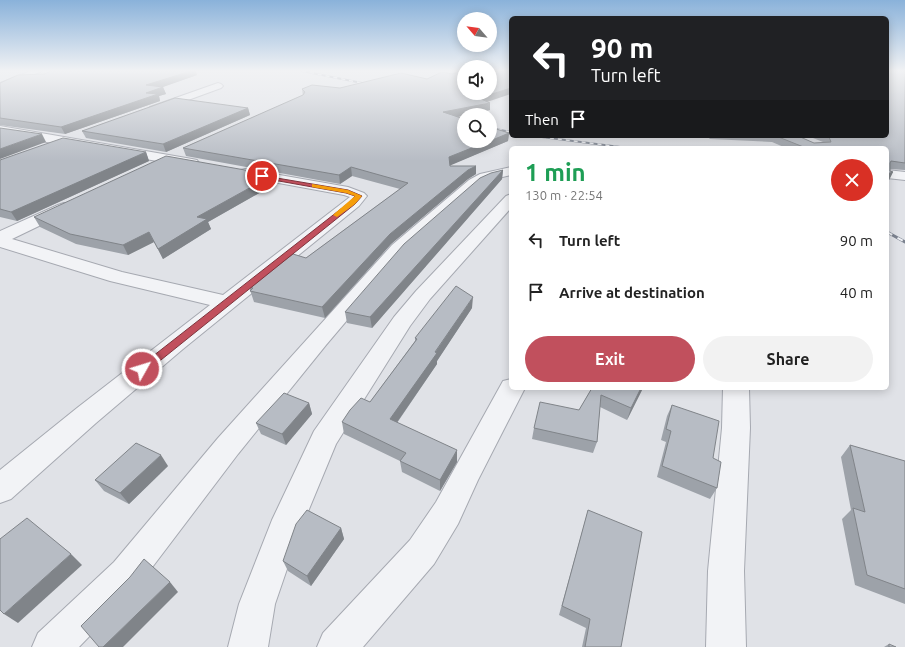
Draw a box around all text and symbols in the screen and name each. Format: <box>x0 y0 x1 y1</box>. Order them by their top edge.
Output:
north arrow <box>457 12 497 52</box>
map controls <box>457 12 497 148</box>
icon: left <box>525 32 577 84</box>
text: 90 m <box>591 32 653 63</box>
button: sound <box>457 60 497 100</box>
text: Turn left <box>591 65 661 85</box>
button: search <box>457 108 497 148</box>
icon: arrive <box>567 108 589 130</box>
text: Then <box>525 111 559 128</box>
pin <box>245 159 279 193</box>
text: 1 min <box>525 159 586 186</box>
button: close <box>831 159 873 201</box>
icon: arrive <box>251 165 273 187</box>
text: 130 m · 22:54 <box>525 188 603 202</box>
icon: left <box>525 229 547 251</box>
text: Turn left <box>559 232 620 249</box>
text: 90 m <box>840 232 873 249</box>
icon: arrive <box>525 281 547 303</box>
text: Arrive at destination <box>559 284 705 301</box>
text: 40 m <box>840 284 873 301</box>
button: Exit <box>525 336 695 382</box>
button: Share <box>703 336 873 382</box>
position arrow <box>121 348 163 390</box>

